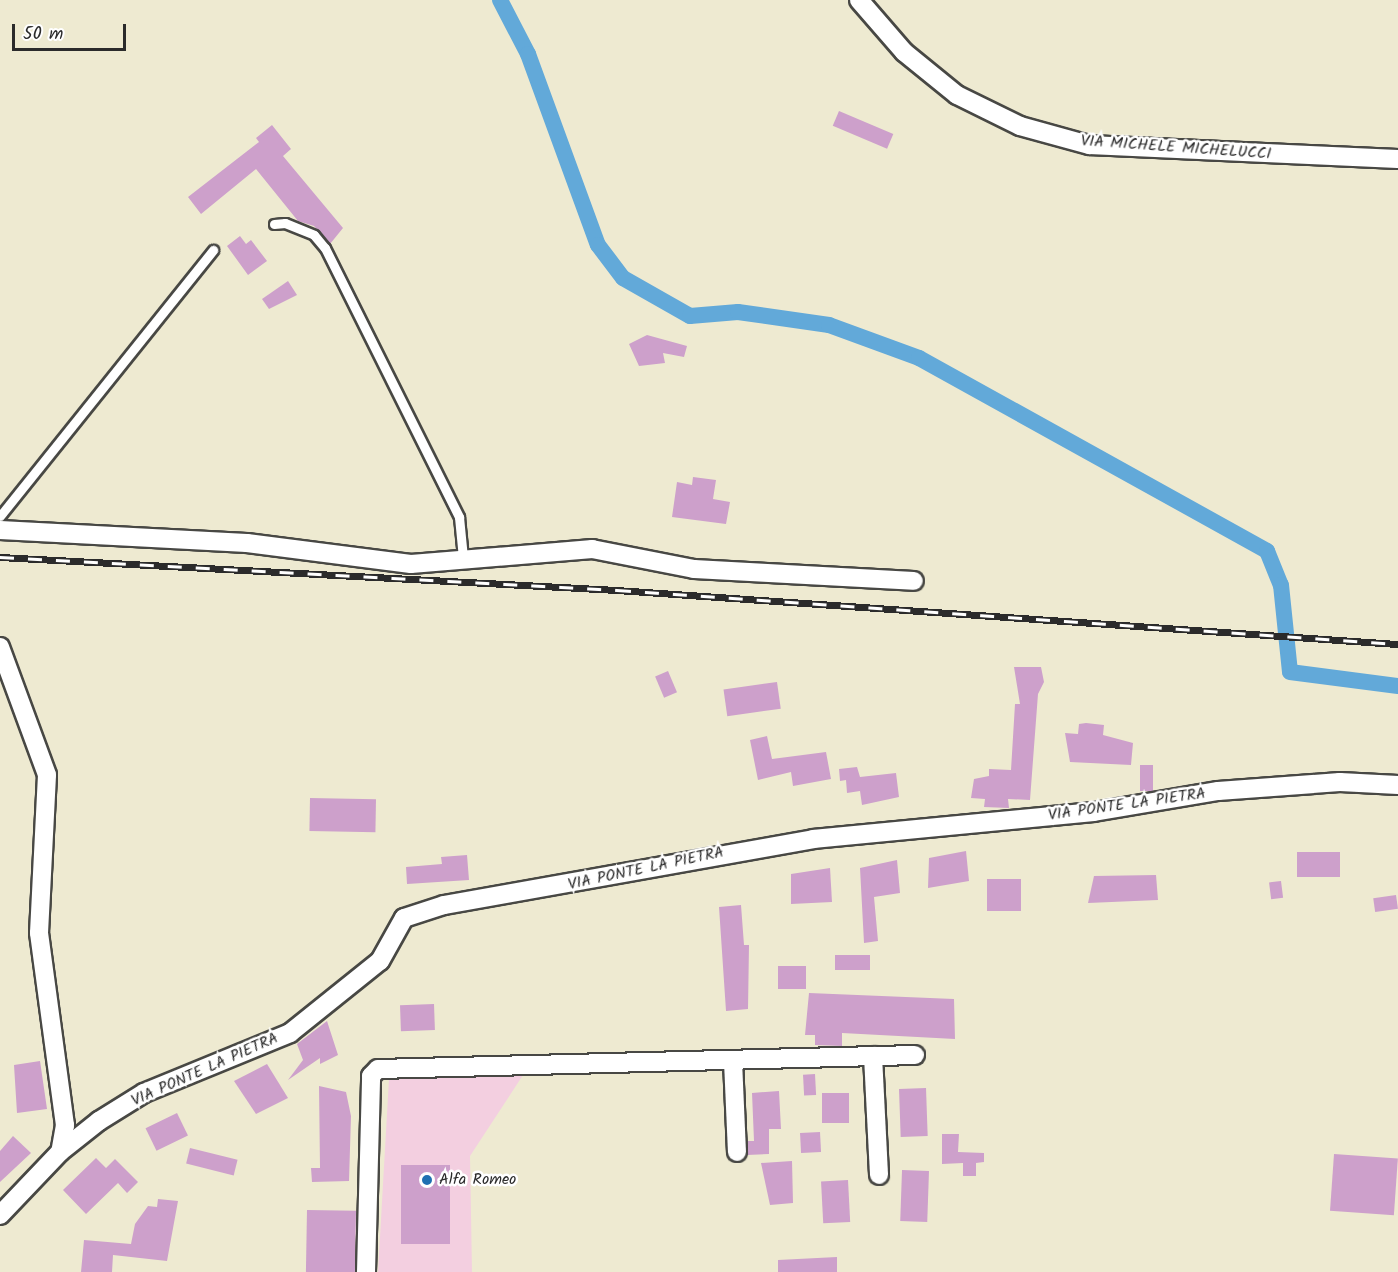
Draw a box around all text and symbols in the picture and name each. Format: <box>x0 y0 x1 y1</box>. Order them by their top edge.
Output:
scale bar <box>15 12 129 50</box>
text: 50 m <box>23 20 63 49</box>
street label: VIA MICHELE MICHELUCCI <box>1080 132 1272 164</box>
street label: VIA PONTE LA PIETRA <box>1047 784 1207 826</box>
street label: VIA PONTE LA PIETRA <box>566 843 726 895</box>
street label: VIA PONTE LA PIETRA <box>129 1029 281 1111</box>
place label: Alfa Romeo <box>439 1170 516 1190</box>
marker: Alfa Romeo <box>420 1173 434 1187</box>

